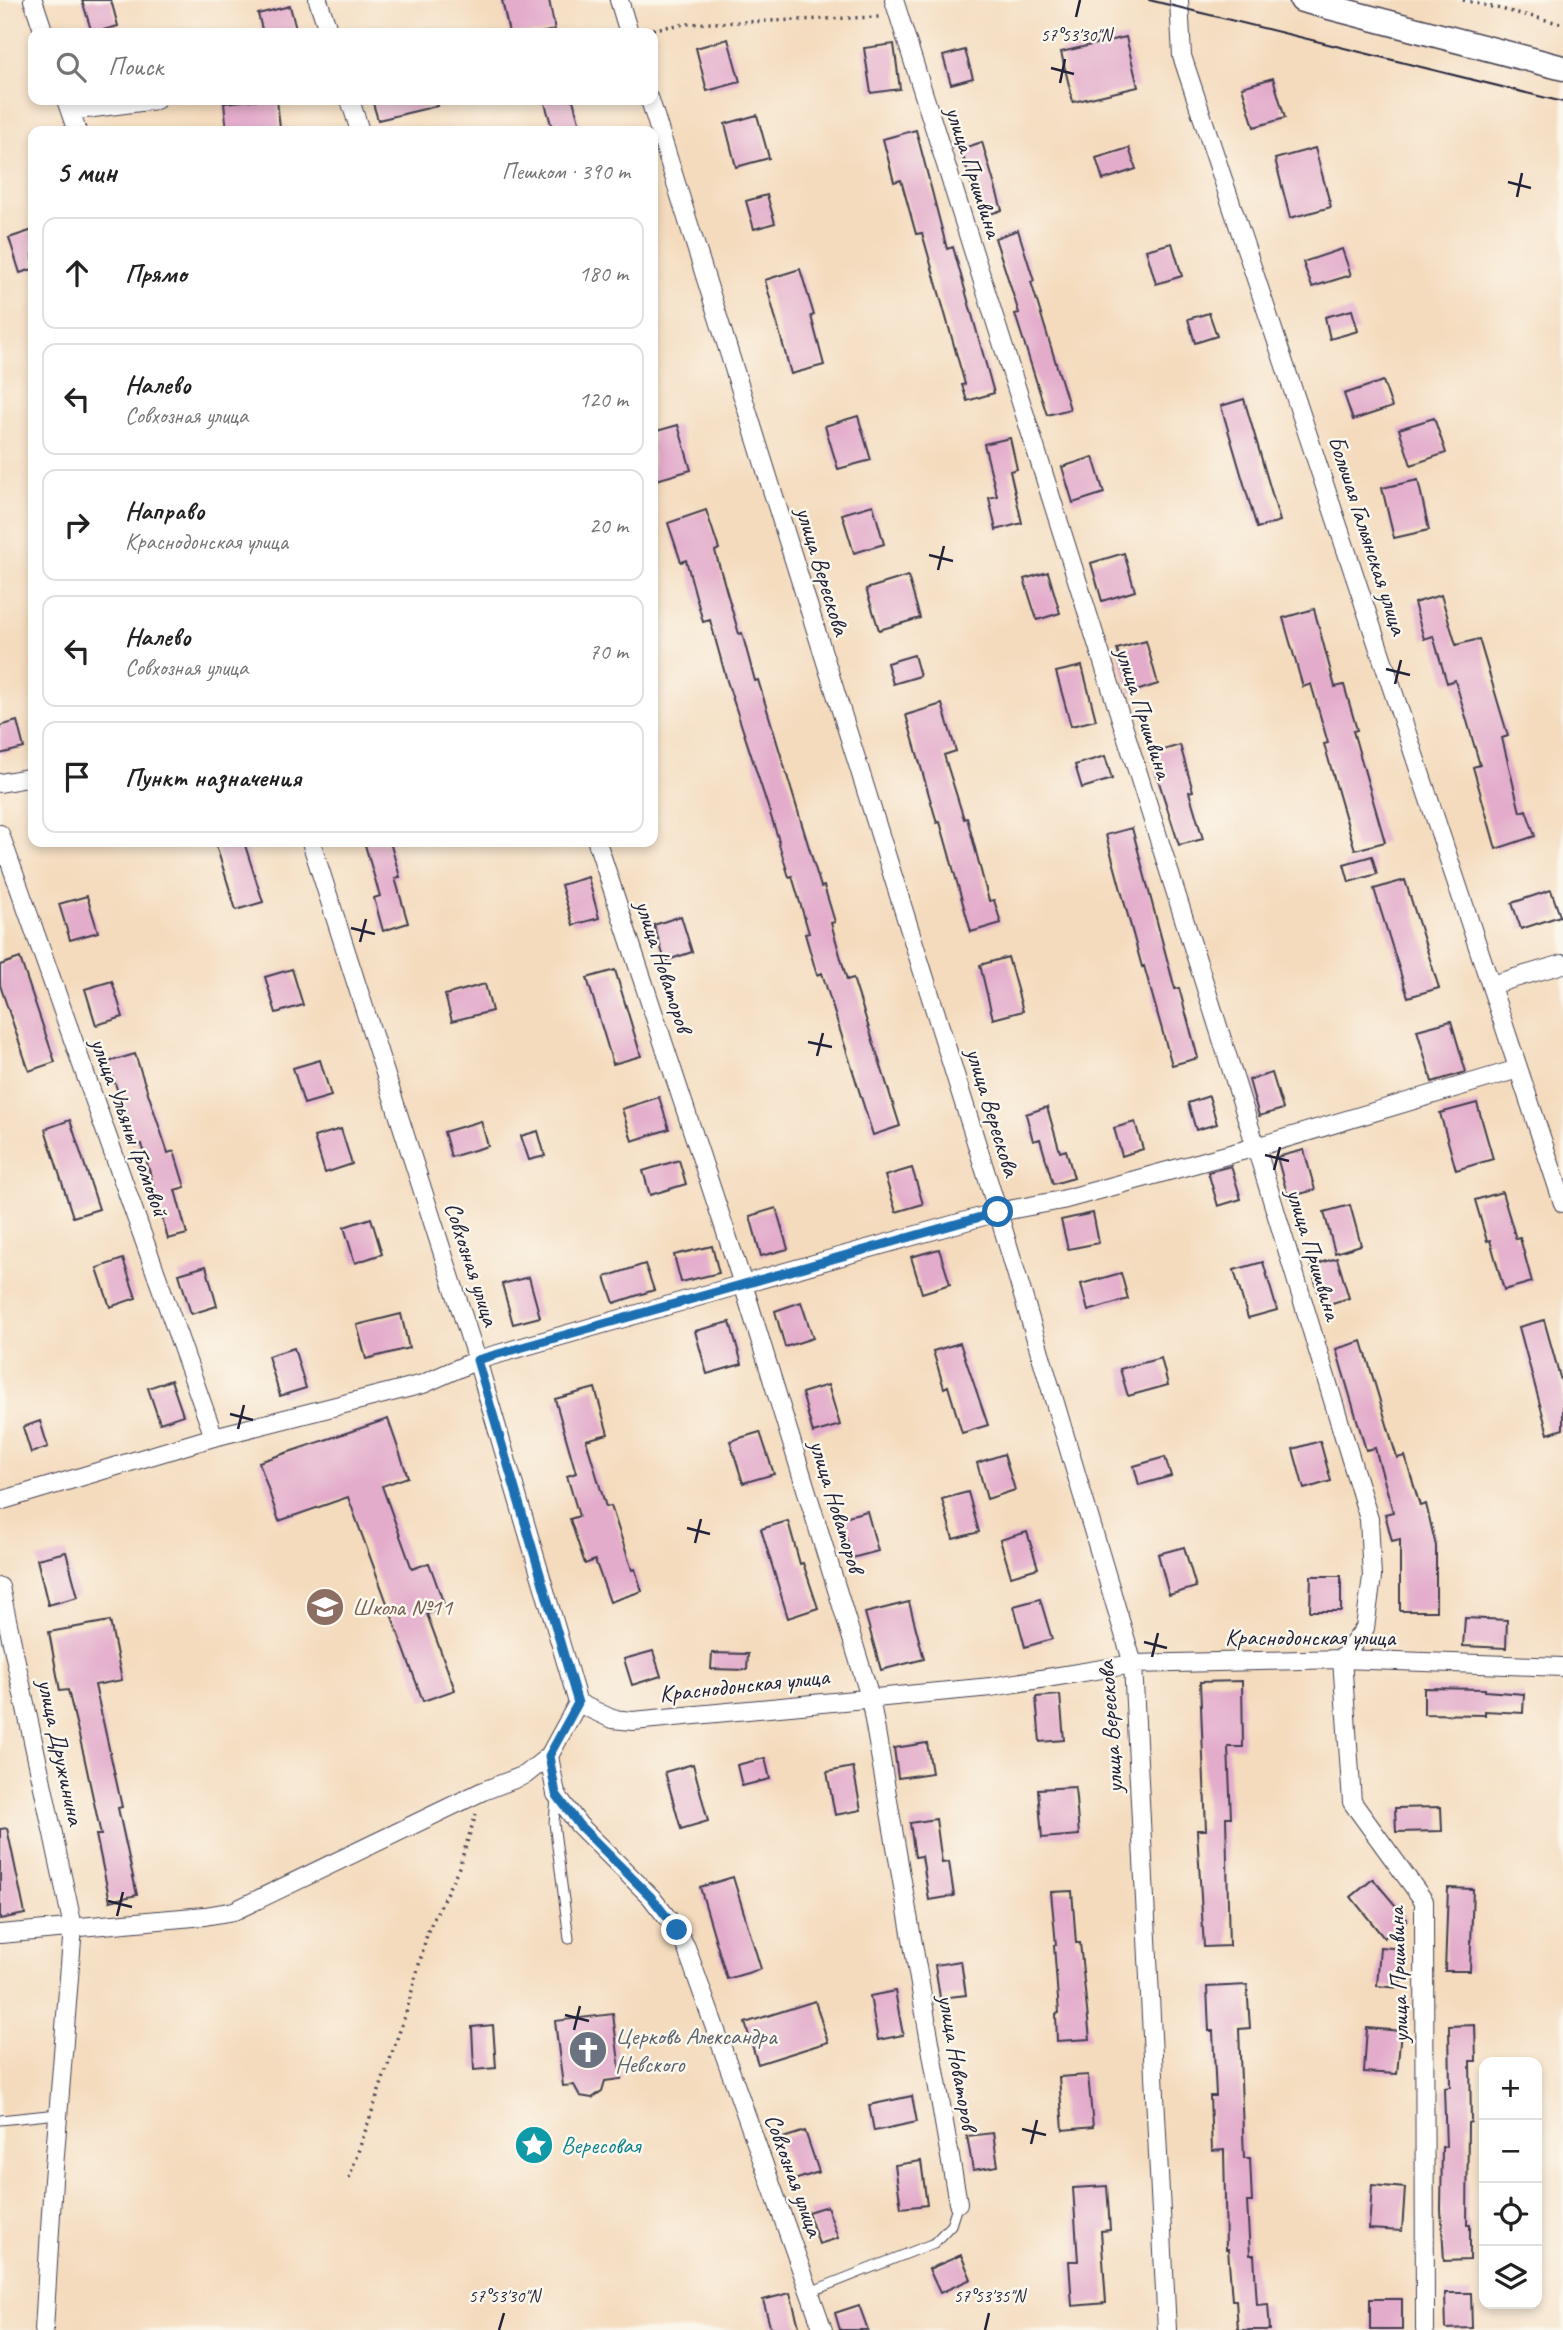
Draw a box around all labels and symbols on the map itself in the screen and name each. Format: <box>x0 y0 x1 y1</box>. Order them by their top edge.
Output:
text: 57°53'30"N <box>1041 24 1115 46</box>
street label: улица Пришвина <box>938 101 1010 243</box>
street label: Большая Гальянская улица <box>1322 432 1415 640</box>
street label: улица Верескова <box>789 501 857 640</box>
street label: улица Пришвина <box>1108 642 1180 784</box>
street label: улица Новаторов <box>628 895 701 1040</box>
street label: улица Ульяны Громовой <box>83 1032 177 1222</box>
street label: улица Верескова <box>959 1042 1027 1181</box>
street label: улица Пришвина <box>1279 1183 1349 1325</box>
route start <box>982 1196 1013 1227</box>
street label: Совхозная улица <box>438 1198 507 1331</box>
street label: улица Новаторов <box>802 1434 873 1580</box>
school or university icon: Школа №11 <box>304 1586 346 1628</box>
place label: Школа №11 <box>352 1592 453 1622</box>
street label: Краснодонская улица <box>1225 1622 1396 1652</box>
street label: улица Верескова <box>1090 1658 1130 1796</box>
street label: Краснодонская улица <box>658 1661 832 1709</box>
street label: улица Дружинина <box>30 1674 91 1829</box>
street label: улица Пришвина <box>1381 1904 1415 2045</box>
route end <box>661 1914 692 1945</box>
street label: улица Новаторов <box>931 1990 985 2136</box>
place label: Церковь Александра Невского <box>615 2021 778 2079</box>
church icon: Церковь Александра Невского <box>567 2029 609 2071</box>
street label: Совхозная улица <box>758 2110 831 2242</box>
place icon: Вересовая <box>513 2124 555 2166</box>
place label: Вересовая <box>561 2130 642 2160</box>
text: 57°53'30"N <box>469 2285 543 2307</box>
text: 57°53'35"N <box>954 2285 1028 2307</box>

